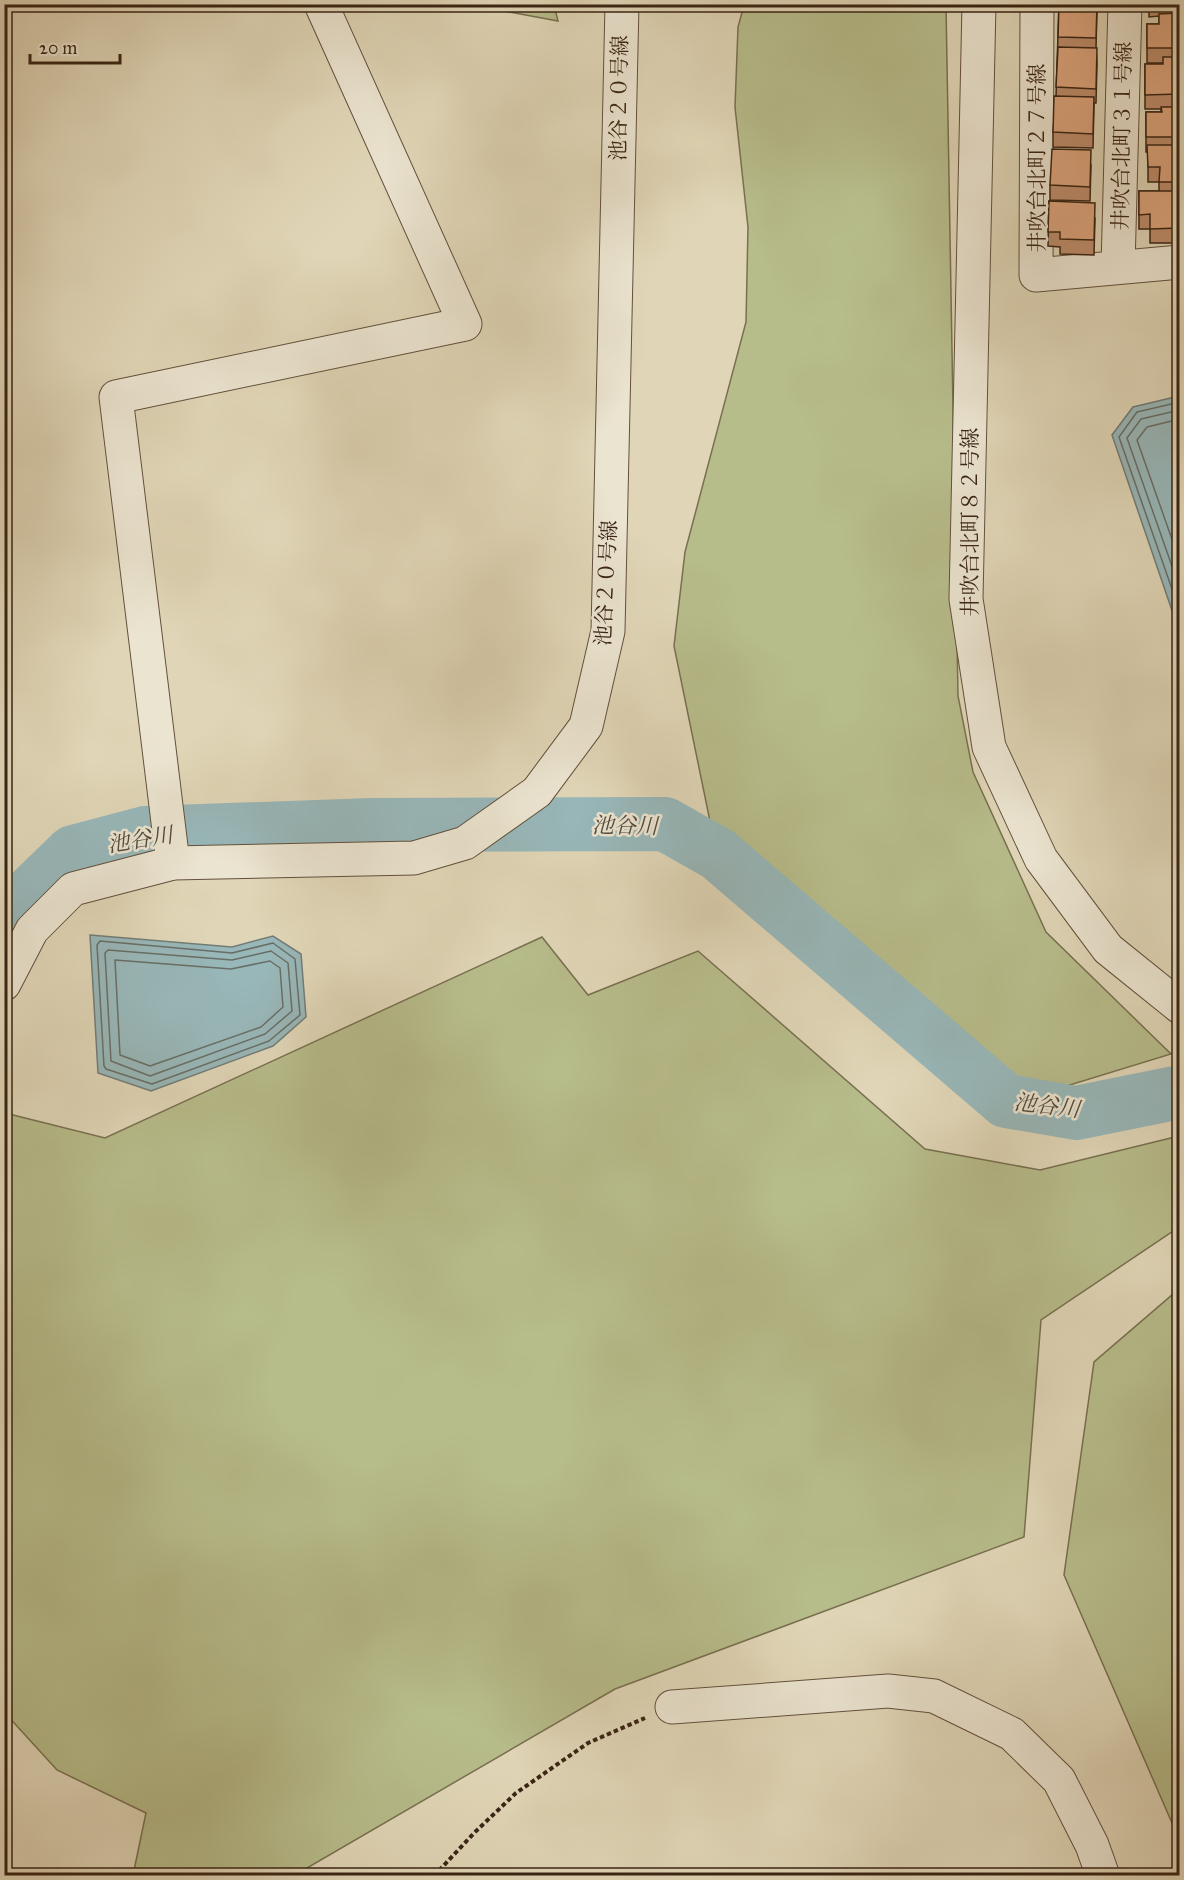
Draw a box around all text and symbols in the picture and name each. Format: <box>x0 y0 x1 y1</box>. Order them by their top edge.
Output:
scale bar <box>30 27 120 65</box>
street label: 池谷２０号線 <box>605 35 633 161</box>
text: 20 m <box>39 37 77 59</box>
street label: 井吹台北町３１号線 <box>1107 41 1137 231</box>
street label: 井吹台北町２７号線 <box>1024 64 1050 253</box>
street label: 井吹台北町８２号線 <box>957 428 983 617</box>
street label: 池谷２０号線 <box>590 519 622 647</box>
water label: 池谷川 <box>592 811 660 840</box>
water label: 池谷川 <box>105 821 177 858</box>
water label: 池谷川 <box>1013 1088 1083 1123</box>

